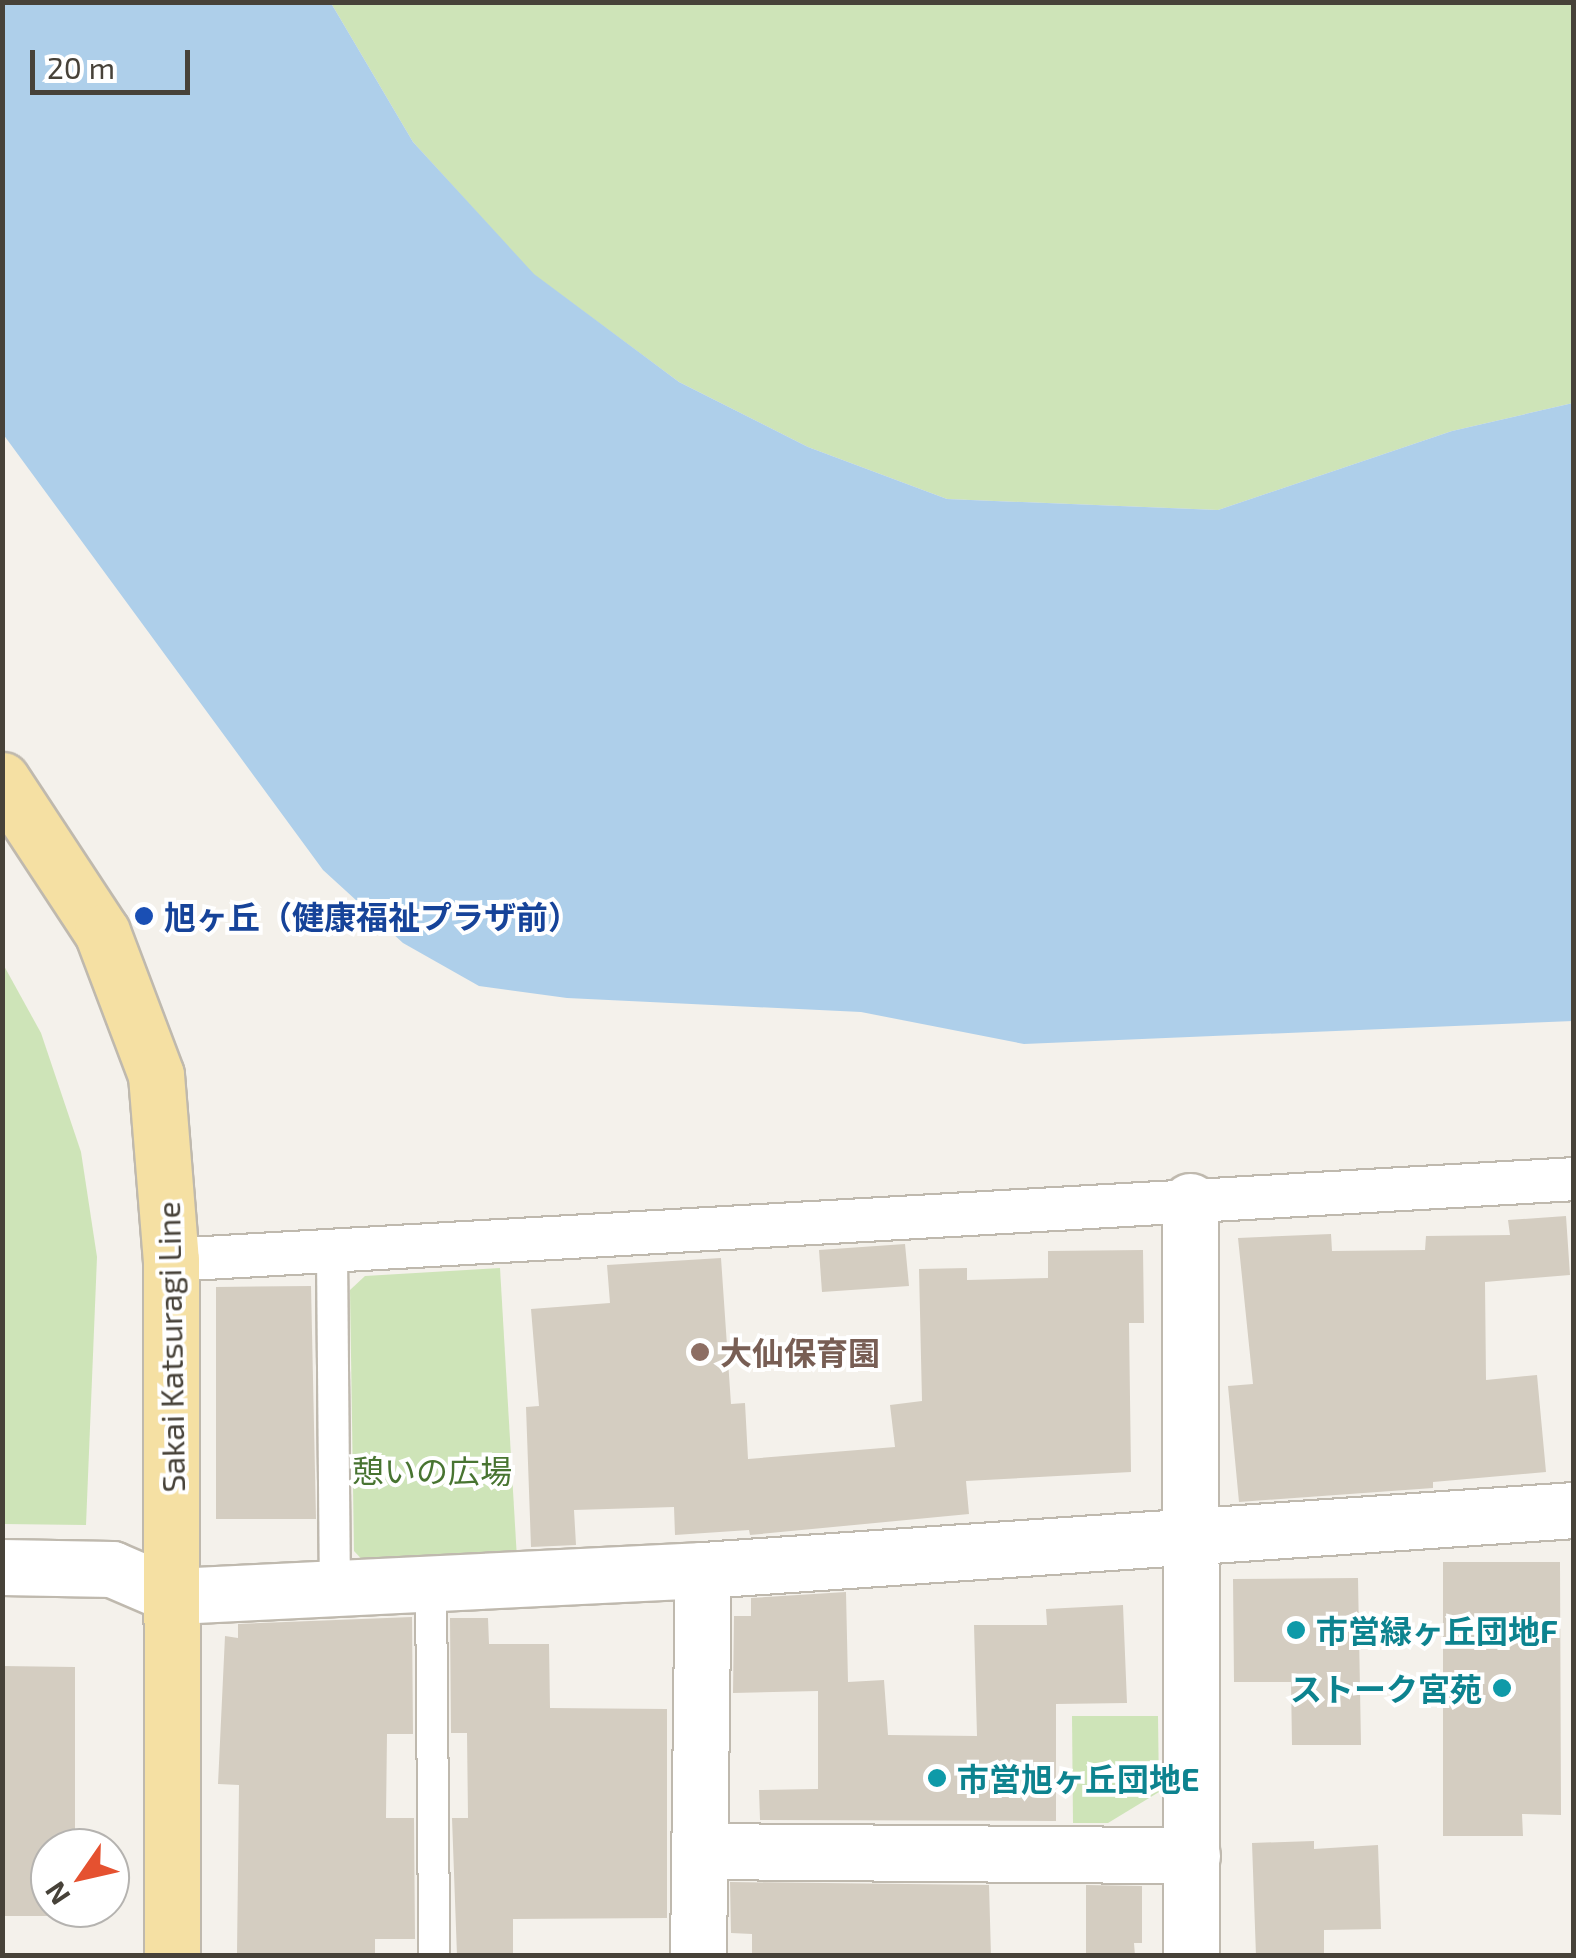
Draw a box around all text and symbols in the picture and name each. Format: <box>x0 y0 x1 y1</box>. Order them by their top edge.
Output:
scale bar <box>35 30 195 92</box>
text: 20 m <box>47 49 115 85</box>
place label: 旭ヶ丘（健康福祉プラザ前） <box>164 897 580 935</box>
marker: 旭ヶ丘（健康福祉プラザ前） <box>133 905 155 927</box>
street label: Sakai Katsuragi Line <box>148 1201 192 1493</box>
place label: 大仙保育園 <box>720 1333 880 1371</box>
marker: 大仙保育園 <box>689 1341 711 1363</box>
park label: 憩いの広場 <box>352 1451 512 1489</box>
place label: 市営緑ヶ丘団地F <box>1316 1611 1558 1649</box>
marker: 市営緑ヶ丘団地F <box>1285 1619 1307 1641</box>
place label: ストーク宮苑 <box>1290 1669 1482 1707</box>
marker: ストーク宮苑 <box>1491 1677 1513 1699</box>
place label: 市営旭ヶ丘団地E <box>957 1759 1199 1797</box>
marker: 市営旭ヶ丘団地E <box>926 1767 948 1789</box>
north arrow <box>30 1828 130 1928</box>
text: N <box>37 1876 77 1912</box>

